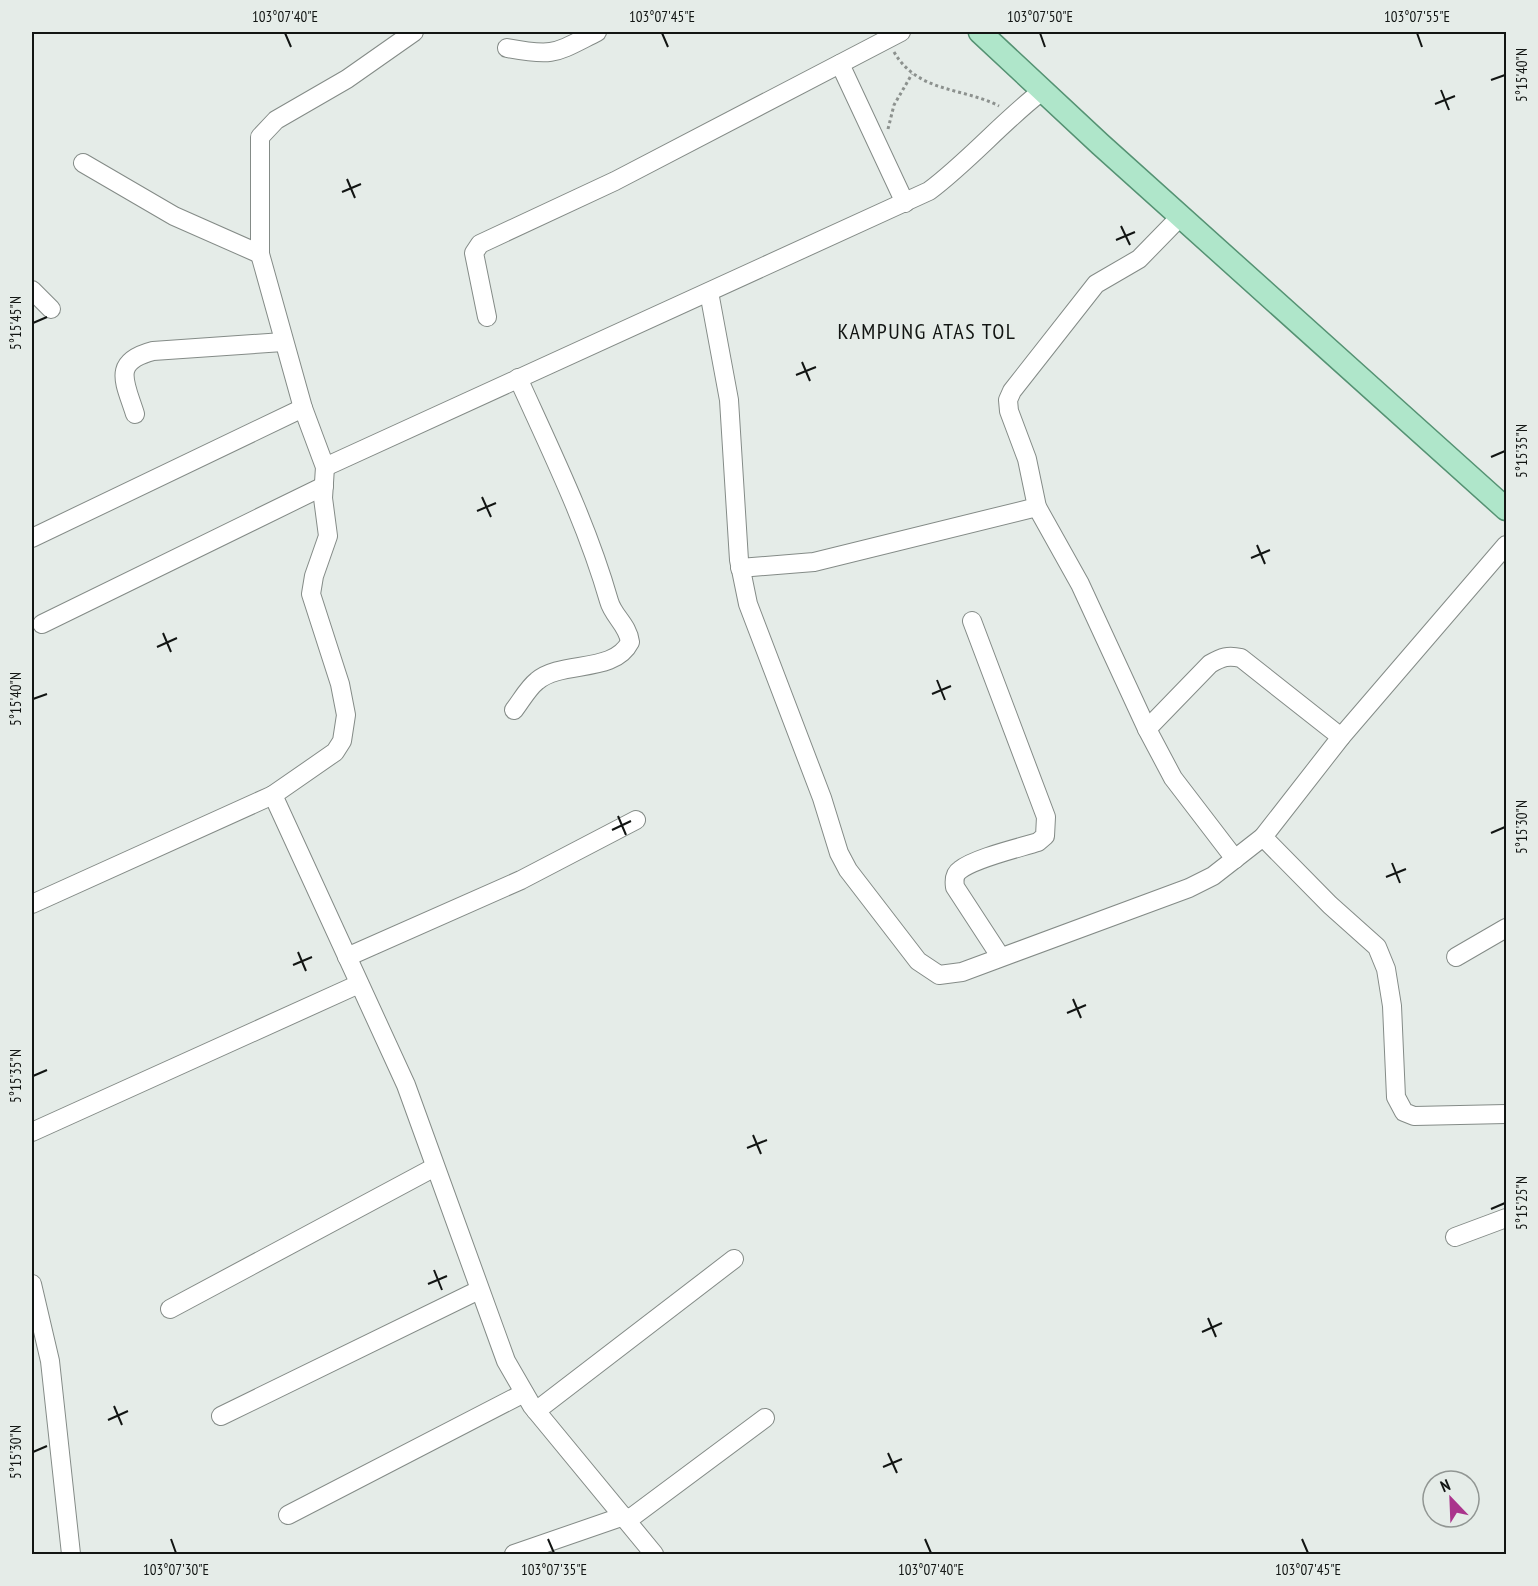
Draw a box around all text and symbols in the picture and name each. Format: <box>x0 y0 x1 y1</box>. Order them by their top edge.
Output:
text: 103°07'40"E <box>252 7 318 26</box>
text: 103°07'45"E <box>629 7 695 26</box>
text: 103°07'50"E <box>1007 7 1073 26</box>
text: 103°07'55"E <box>1384 7 1450 26</box>
text: 5°15'40"N <box>1512 48 1531 102</box>
text: 5°15'45"N <box>6 296 25 350</box>
district label: KAMPUNG ATAS TOL <box>838 317 1016 345</box>
text: 5°15'35"N <box>1512 424 1531 478</box>
text: 5°15'40"N <box>6 672 25 726</box>
text: 5°15'30"N <box>1512 800 1531 854</box>
text: 5°15'35"N <box>6 1049 25 1103</box>
text: 5°15'25"N <box>1512 1176 1531 1230</box>
text: 5°15'30"N <box>6 1425 25 1479</box>
north arrow <box>1421 1469 1481 1529</box>
text: N <box>1437 1474 1453 1496</box>
text: 103°07'30"E <box>143 1560 209 1579</box>
text: 103°07'35"E <box>521 1560 587 1579</box>
text: 103°07'40"E <box>898 1560 964 1579</box>
text: 103°07'45"E <box>1275 1560 1341 1579</box>

